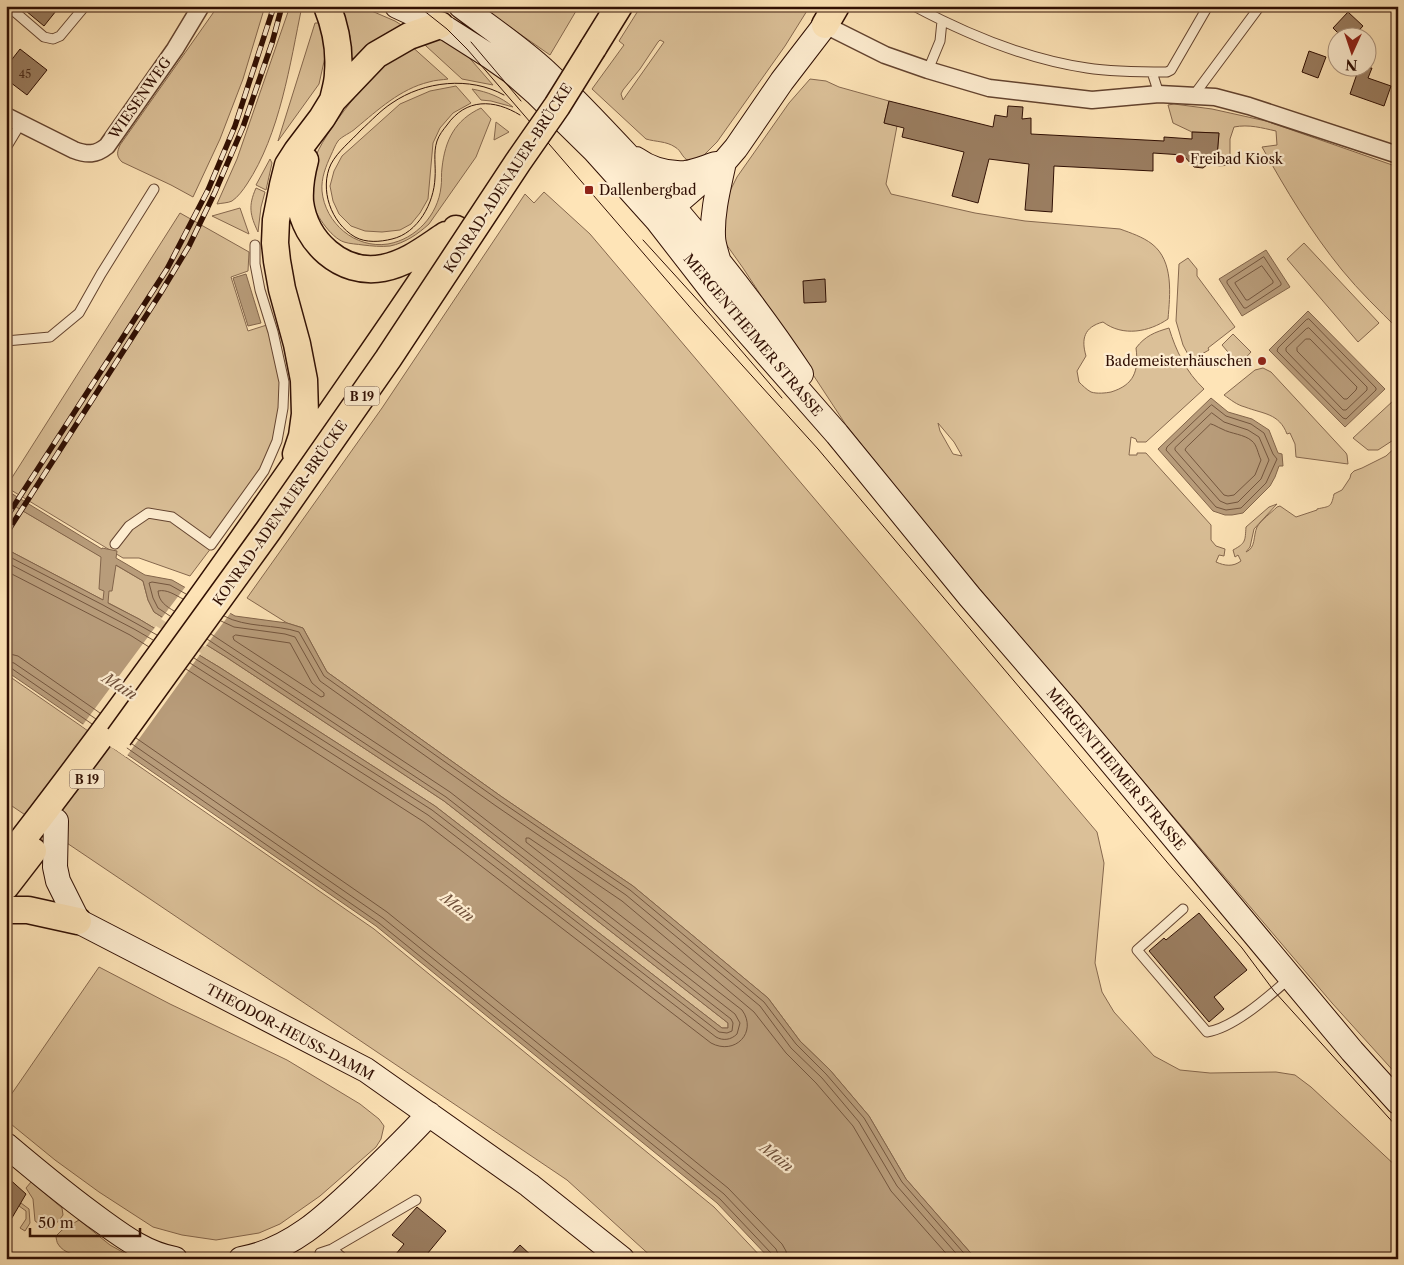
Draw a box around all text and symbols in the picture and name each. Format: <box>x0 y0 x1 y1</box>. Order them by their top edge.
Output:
north arrow <box>1326 28 1376 78</box>
street label: WIESENWEG <box>104 53 175 143</box>
text: N <box>1345 56 1358 74</box>
house number: 45 <box>19 67 31 81</box>
street label: KONRAD-ADENAUER-BRÜCKE <box>440 80 576 276</box>
place label: Freibad Kiosk <box>1190 150 1284 168</box>
marker: Freibad Kiosk <box>1174 153 1186 165</box>
place label: Dallenbergbad <box>599 181 697 199</box>
marker: Dallenbergbad <box>583 184 595 196</box>
street label: MERGENTHEIMER STRASSE <box>680 250 826 420</box>
place label: Bademeisterhäuschen <box>1105 352 1252 370</box>
marker: Bademeisterhäuschen <box>1256 355 1268 367</box>
road number: B 19 <box>344 386 380 406</box>
street label: KONRAD-ADENAUER-BRÜCKE <box>209 417 351 609</box>
water label: Main <box>98 667 141 704</box>
street label: MERGENTHEIMER STRASSE <box>1043 684 1189 854</box>
road number: B 19 <box>70 770 104 789</box>
water label: Main <box>436 887 478 926</box>
street label: THEODOR-HEUSS-DAMM <box>203 980 377 1084</box>
water label: Main <box>755 1137 797 1176</box>
scale bar <box>30 1205 140 1237</box>
text: 50 m <box>38 1213 74 1232</box>

